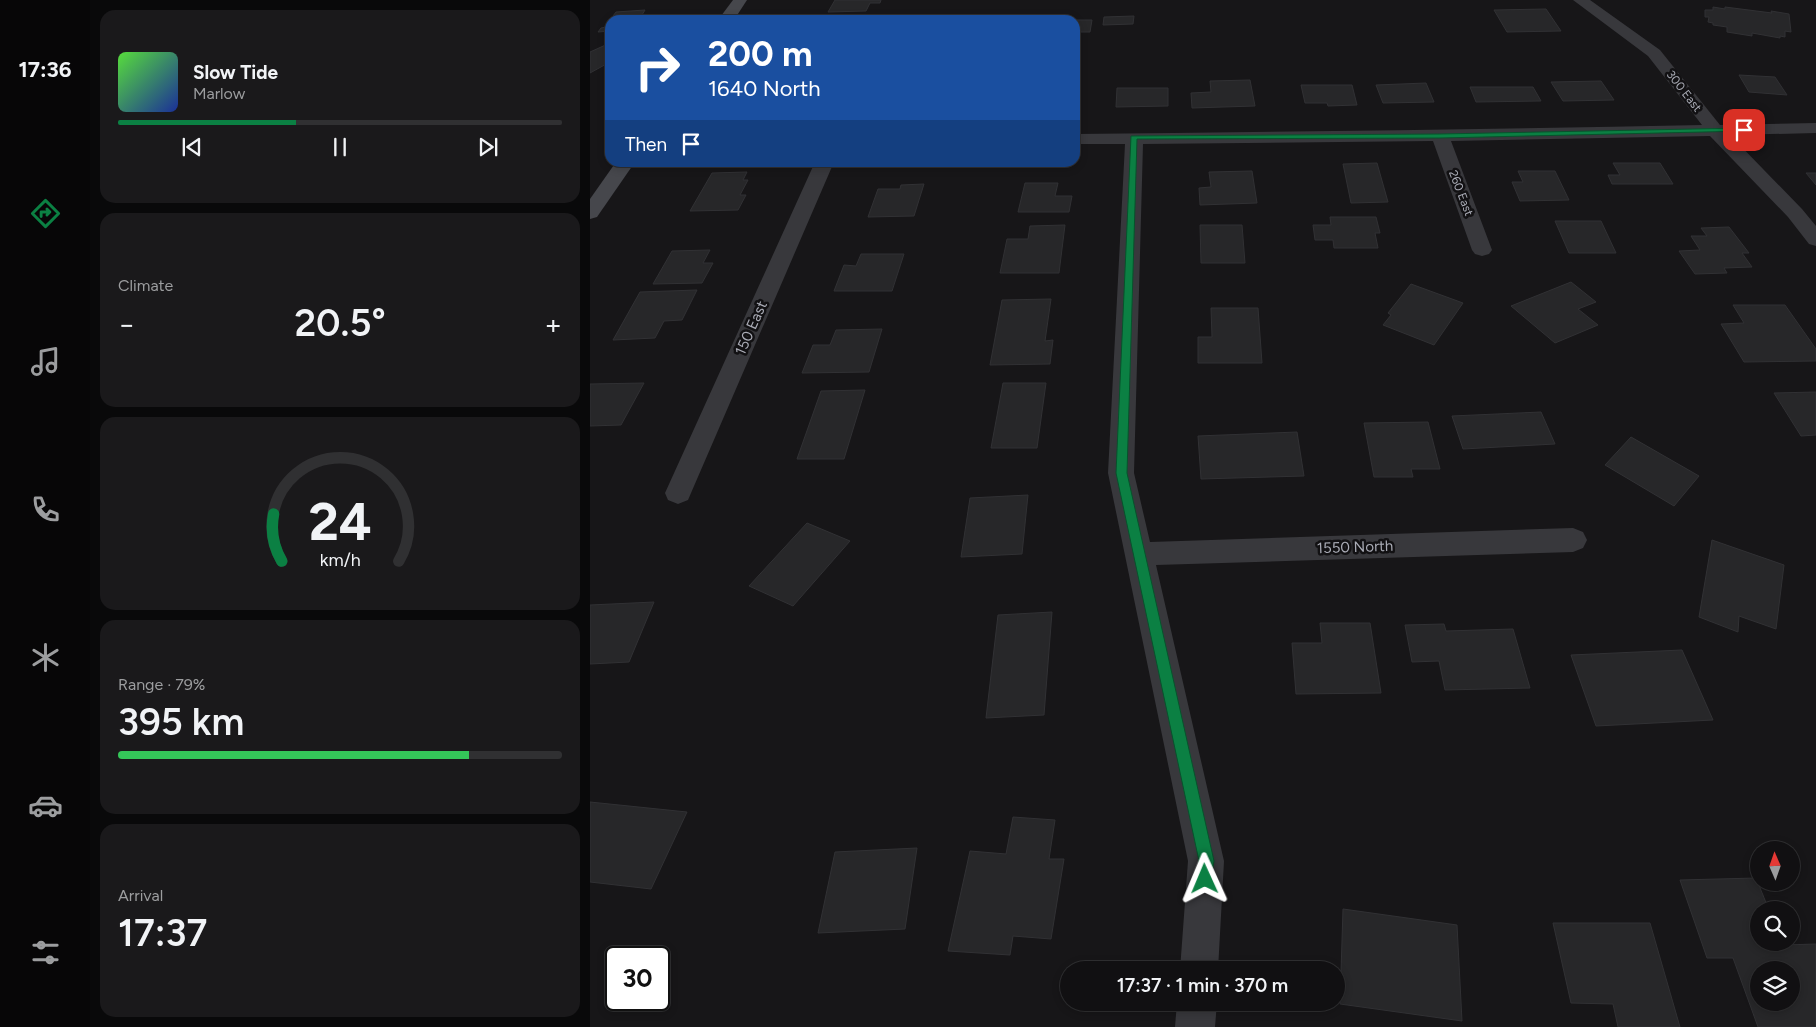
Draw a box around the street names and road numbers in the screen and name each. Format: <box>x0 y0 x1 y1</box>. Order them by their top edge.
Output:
street label: 300 East <box>1664 68 1705 115</box>
street label: 260 East <box>1446 168 1476 218</box>
street label: 150 East <box>731 298 771 358</box>
street label: 1550 North <box>1317 537 1393 557</box>

